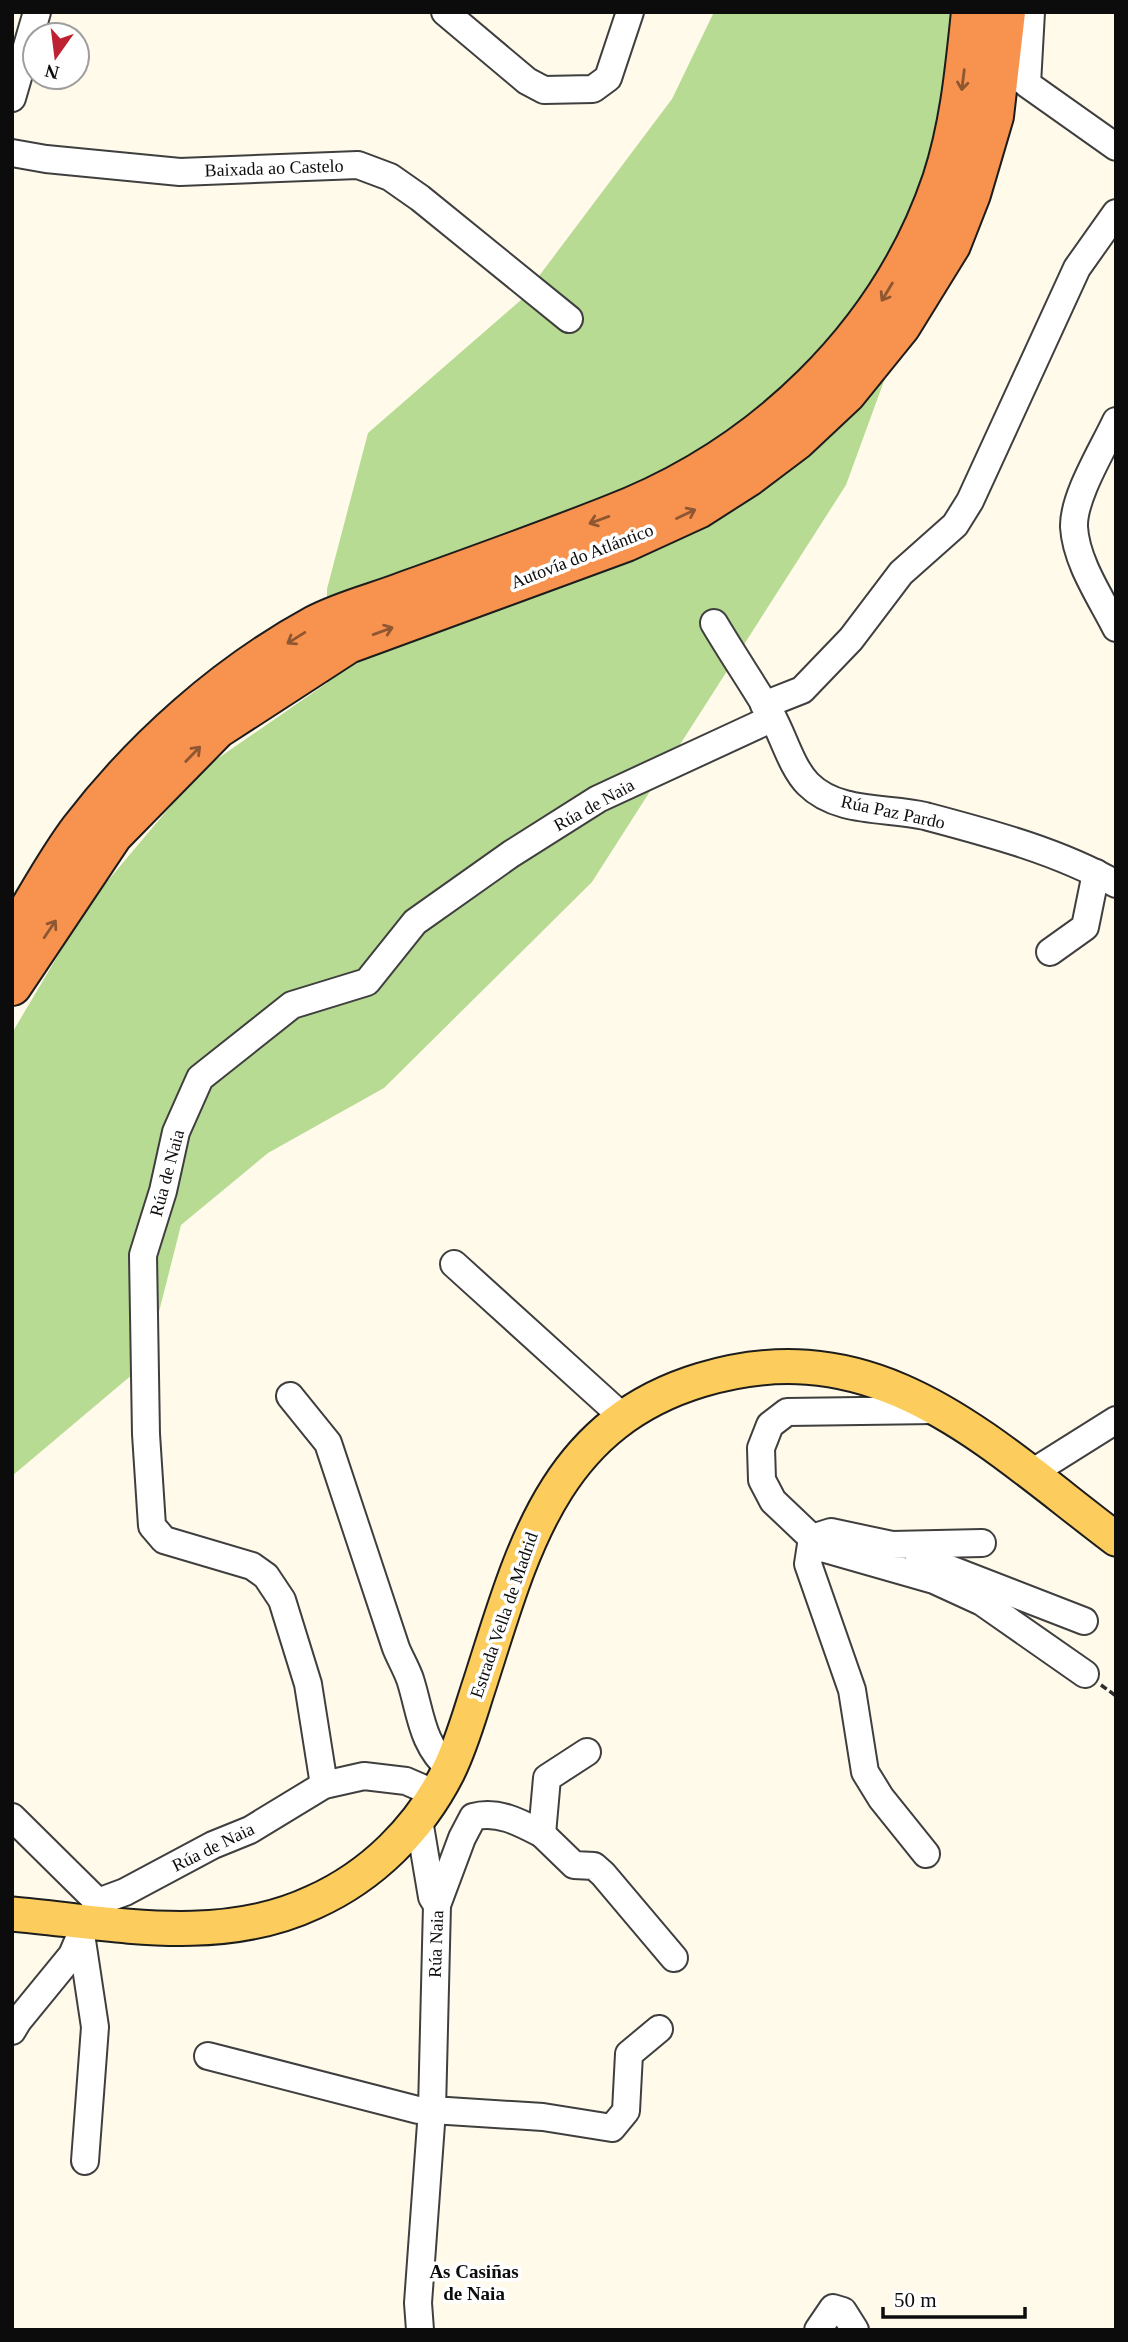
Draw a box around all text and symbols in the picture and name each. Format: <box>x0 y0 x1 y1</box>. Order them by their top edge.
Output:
north arrow <box>21 21 91 91</box>
text: N <box>43 60 61 84</box>
one-way arrow <box>957 68 970 91</box>
street label: Baixada ao Castelo <box>204 156 344 180</box>
one-way arrow <box>879 281 893 301</box>
one-way arrow <box>675 507 697 520</box>
one-way arrow <box>588 514 610 527</box>
street label: Autovía do Atlántico <box>508 520 656 592</box>
one-way arrow <box>371 624 393 636</box>
one-way arrow <box>287 630 306 645</box>
one-way arrow <box>185 745 202 762</box>
street label: Rúa de Naia <box>550 775 638 835</box>
street label: Rúa Paz Pardo <box>839 791 947 833</box>
one-way arrow <box>43 920 57 939</box>
street label: Rúa de Naia <box>146 1127 188 1219</box>
street label: Estrada Vella de Madrid <box>466 1529 542 1701</box>
street label: Rúa de Naia <box>169 1819 257 1875</box>
street label: Rúa Naia <box>425 1910 447 1978</box>
district label: As Casiñas de Naia <box>429 2261 519 2304</box>
scale bar <box>883 2276 1025 2320</box>
text: 50 m <box>894 2288 937 2312</box>

